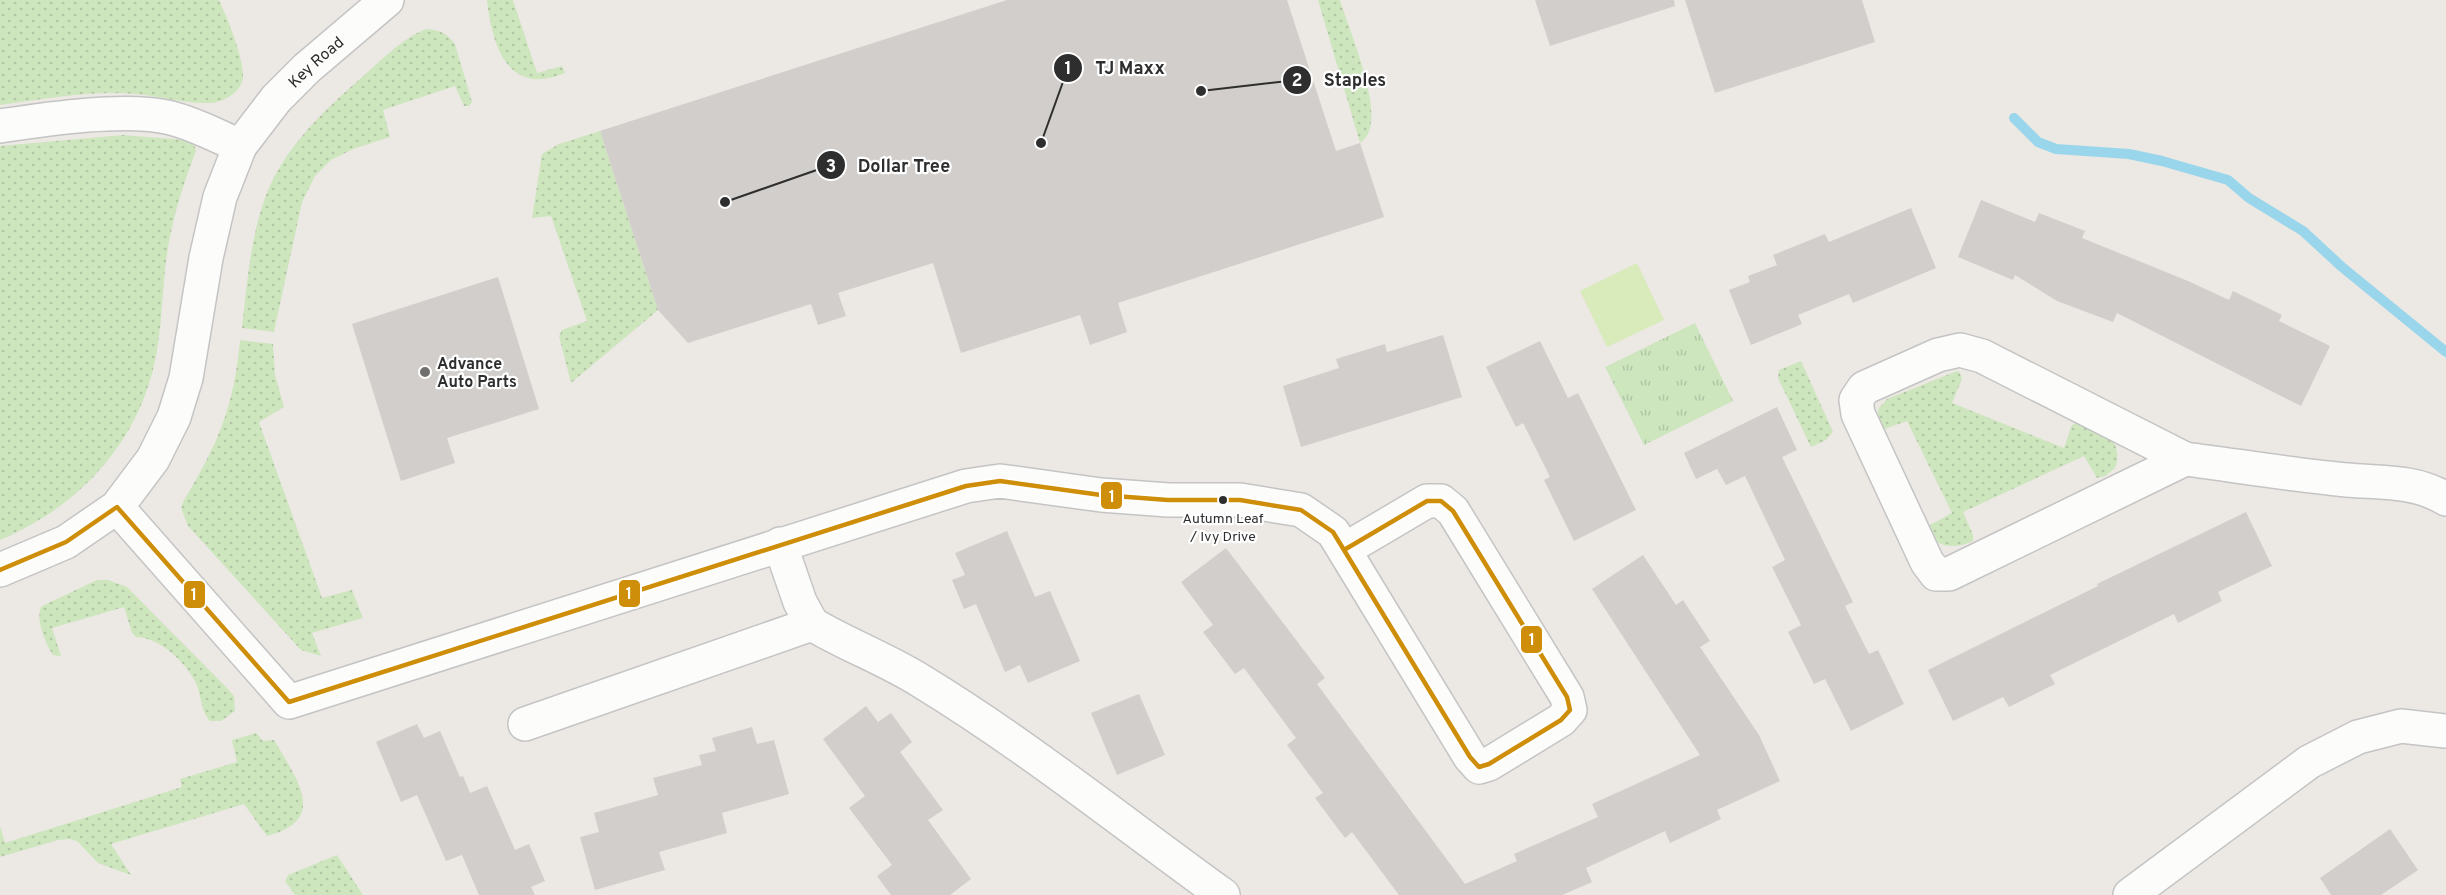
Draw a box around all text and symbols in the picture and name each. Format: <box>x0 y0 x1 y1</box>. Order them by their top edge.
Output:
street label: Key Road <box>285 33 349 93</box>
callout: TJ Maxx <box>1053 50 1177 86</box>
text: 1 <box>1064 58 1072 81</box>
text: TJ Maxx <box>1095 58 1165 81</box>
callout: Staples <box>1282 62 1399 98</box>
text: 2 <box>1291 70 1303 93</box>
text: Staples <box>1324 70 1386 93</box>
callout: Dollar Tree <box>816 147 962 183</box>
text: 3 <box>826 156 836 179</box>
text: Dollar Tree <box>858 156 950 179</box>
place label: Advance Auto Parts <box>437 355 517 393</box>
marker: Advance Auto Parts <box>418 365 432 379</box>
line badge: 1 <box>1100 481 1123 510</box>
text: 1 <box>1109 488 1115 508</box>
marker: Autumn Leaf / Ivy Drive <box>1217 494 1229 506</box>
place label: Autumn Leaf / Ivy Drive <box>1183 511 1264 546</box>
line badge: 1 <box>618 579 641 608</box>
line badge: 1 <box>183 580 206 609</box>
text: 1 <box>626 585 632 605</box>
text: 1 <box>191 586 197 606</box>
line badge: 1 <box>1520 625 1543 654</box>
text: 1 <box>1529 631 1535 651</box>

